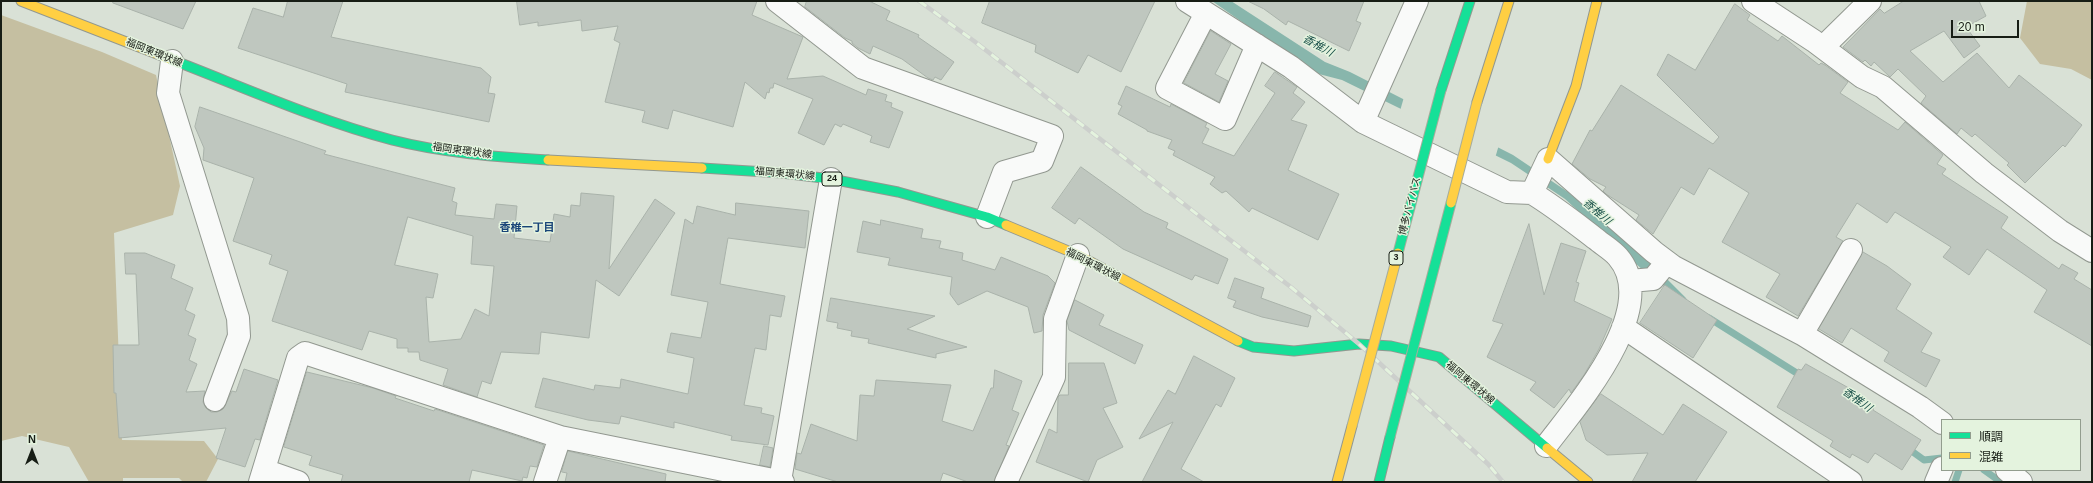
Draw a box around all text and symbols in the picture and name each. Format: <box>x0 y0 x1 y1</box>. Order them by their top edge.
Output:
scale bar <box>1953 12 2021 38</box>
text: 20 m <box>1958 20 1985 34</box>
water label: 香椎川 <box>1300 32 1336 60</box>
street label: 福岡東環状線 <box>124 36 184 70</box>
street label: 福岡東環状線 <box>431 141 493 161</box>
street label: 福岡東環状線 <box>755 165 815 183</box>
road number: 24 <box>822 172 842 186</box>
street label: 博多バイパス <box>1396 175 1424 237</box>
water label: 香椎川 <box>1580 196 1614 228</box>
district label: 香椎一丁目 <box>500 221 554 235</box>
street label: 福岡東環状線 <box>1064 246 1122 284</box>
road number: 3 <box>1389 251 1403 265</box>
street label: 福岡東環状線 <box>1443 359 1497 407</box>
water label: 香椎川 <box>1840 385 1874 415</box>
legend <box>1941 419 2081 471</box>
text: 順調 <box>1979 430 2003 444</box>
north arrow <box>12 431 52 471</box>
text: N <box>28 433 36 445</box>
text: 混雑 <box>1979 450 2003 464</box>

